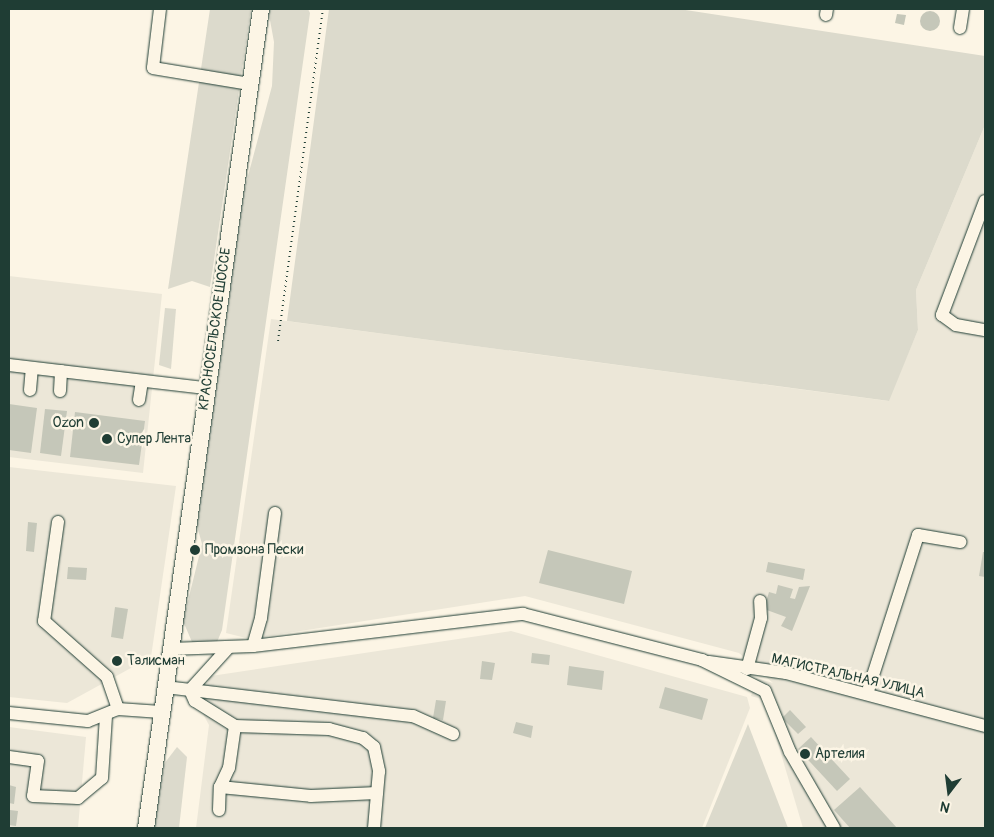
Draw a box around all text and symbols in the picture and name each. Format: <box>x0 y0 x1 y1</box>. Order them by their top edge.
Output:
street label: КРАСНОСЕЛЬСКОЕ ШОССЕ <box>195 247 235 411</box>
place label: Ozon <box>53 415 84 431</box>
marker: Ozon <box>88 417 100 429</box>
place label: Супер Лента <box>117 431 191 447</box>
marker: Супер Лента <box>101 433 113 445</box>
place label: Промзона Пески <box>205 542 303 558</box>
marker: Промзона Пески <box>189 544 201 556</box>
street label: МАГИСТРАЛЬНАЯ УЛИЦА <box>770 650 926 702</box>
place label: Талисман <box>127 653 185 669</box>
marker: Талисман <box>111 655 123 667</box>
place label: Артелия <box>815 746 865 762</box>
marker: Артелия <box>799 748 811 760</box>
north arrow <box>924 767 974 817</box>
text: N <box>938 798 952 816</box>

